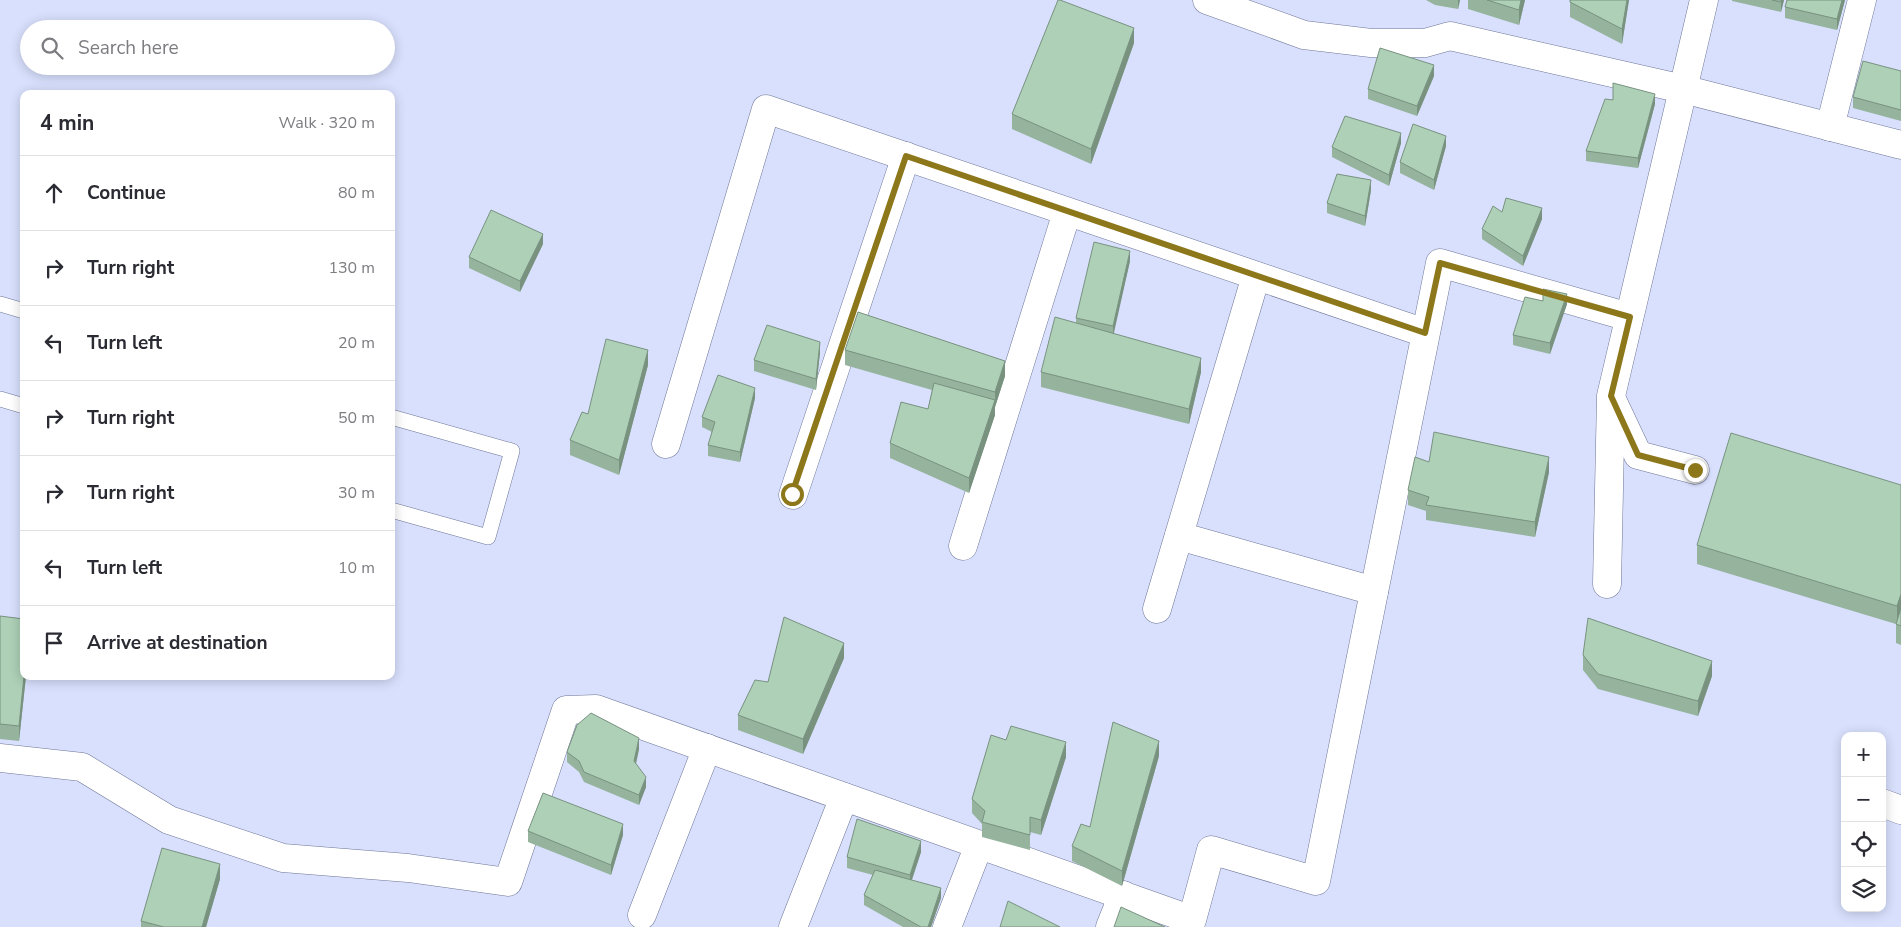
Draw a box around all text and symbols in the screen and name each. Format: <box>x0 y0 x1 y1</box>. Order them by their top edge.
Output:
search box <box>20 20 395 75</box>
icon: search <box>38 34 66 62</box>
text: Search here <box>78 35 179 61</box>
text: 4 min <box>40 109 94 137</box>
text: Walk · 320 m <box>279 112 375 134</box>
icon: ahead <box>40 179 68 207</box>
text: Continue <box>87 180 166 206</box>
text: 80 m <box>338 182 375 204</box>
icon: right <box>40 254 68 282</box>
text: Turn right <box>87 255 174 281</box>
text: 130 m <box>328 257 375 279</box>
icon: left <box>40 329 68 357</box>
text: Turn left <box>87 330 162 356</box>
text: 20 m <box>338 332 375 354</box>
icon: right <box>40 404 68 432</box>
text: Turn right <box>87 405 174 431</box>
text: 50 m <box>338 407 375 429</box>
route end <box>1684 459 1707 482</box>
icon: right <box>40 479 68 507</box>
text: Turn right <box>87 480 174 506</box>
text: 30 m <box>338 482 375 504</box>
route start <box>781 483 804 506</box>
icon: left <box>40 554 68 582</box>
text: Turn left <box>87 555 162 581</box>
text: 10 m <box>338 557 375 579</box>
icon: arrive <box>40 629 68 657</box>
text: Arrive at destination <box>87 630 268 656</box>
map controls <box>1841 732 1886 912</box>
button: + <box>1841 732 1886 777</box>
button: − <box>1841 777 1886 822</box>
button: locate <box>1841 822 1886 867</box>
button: layers <box>1841 867 1886 912</box>

